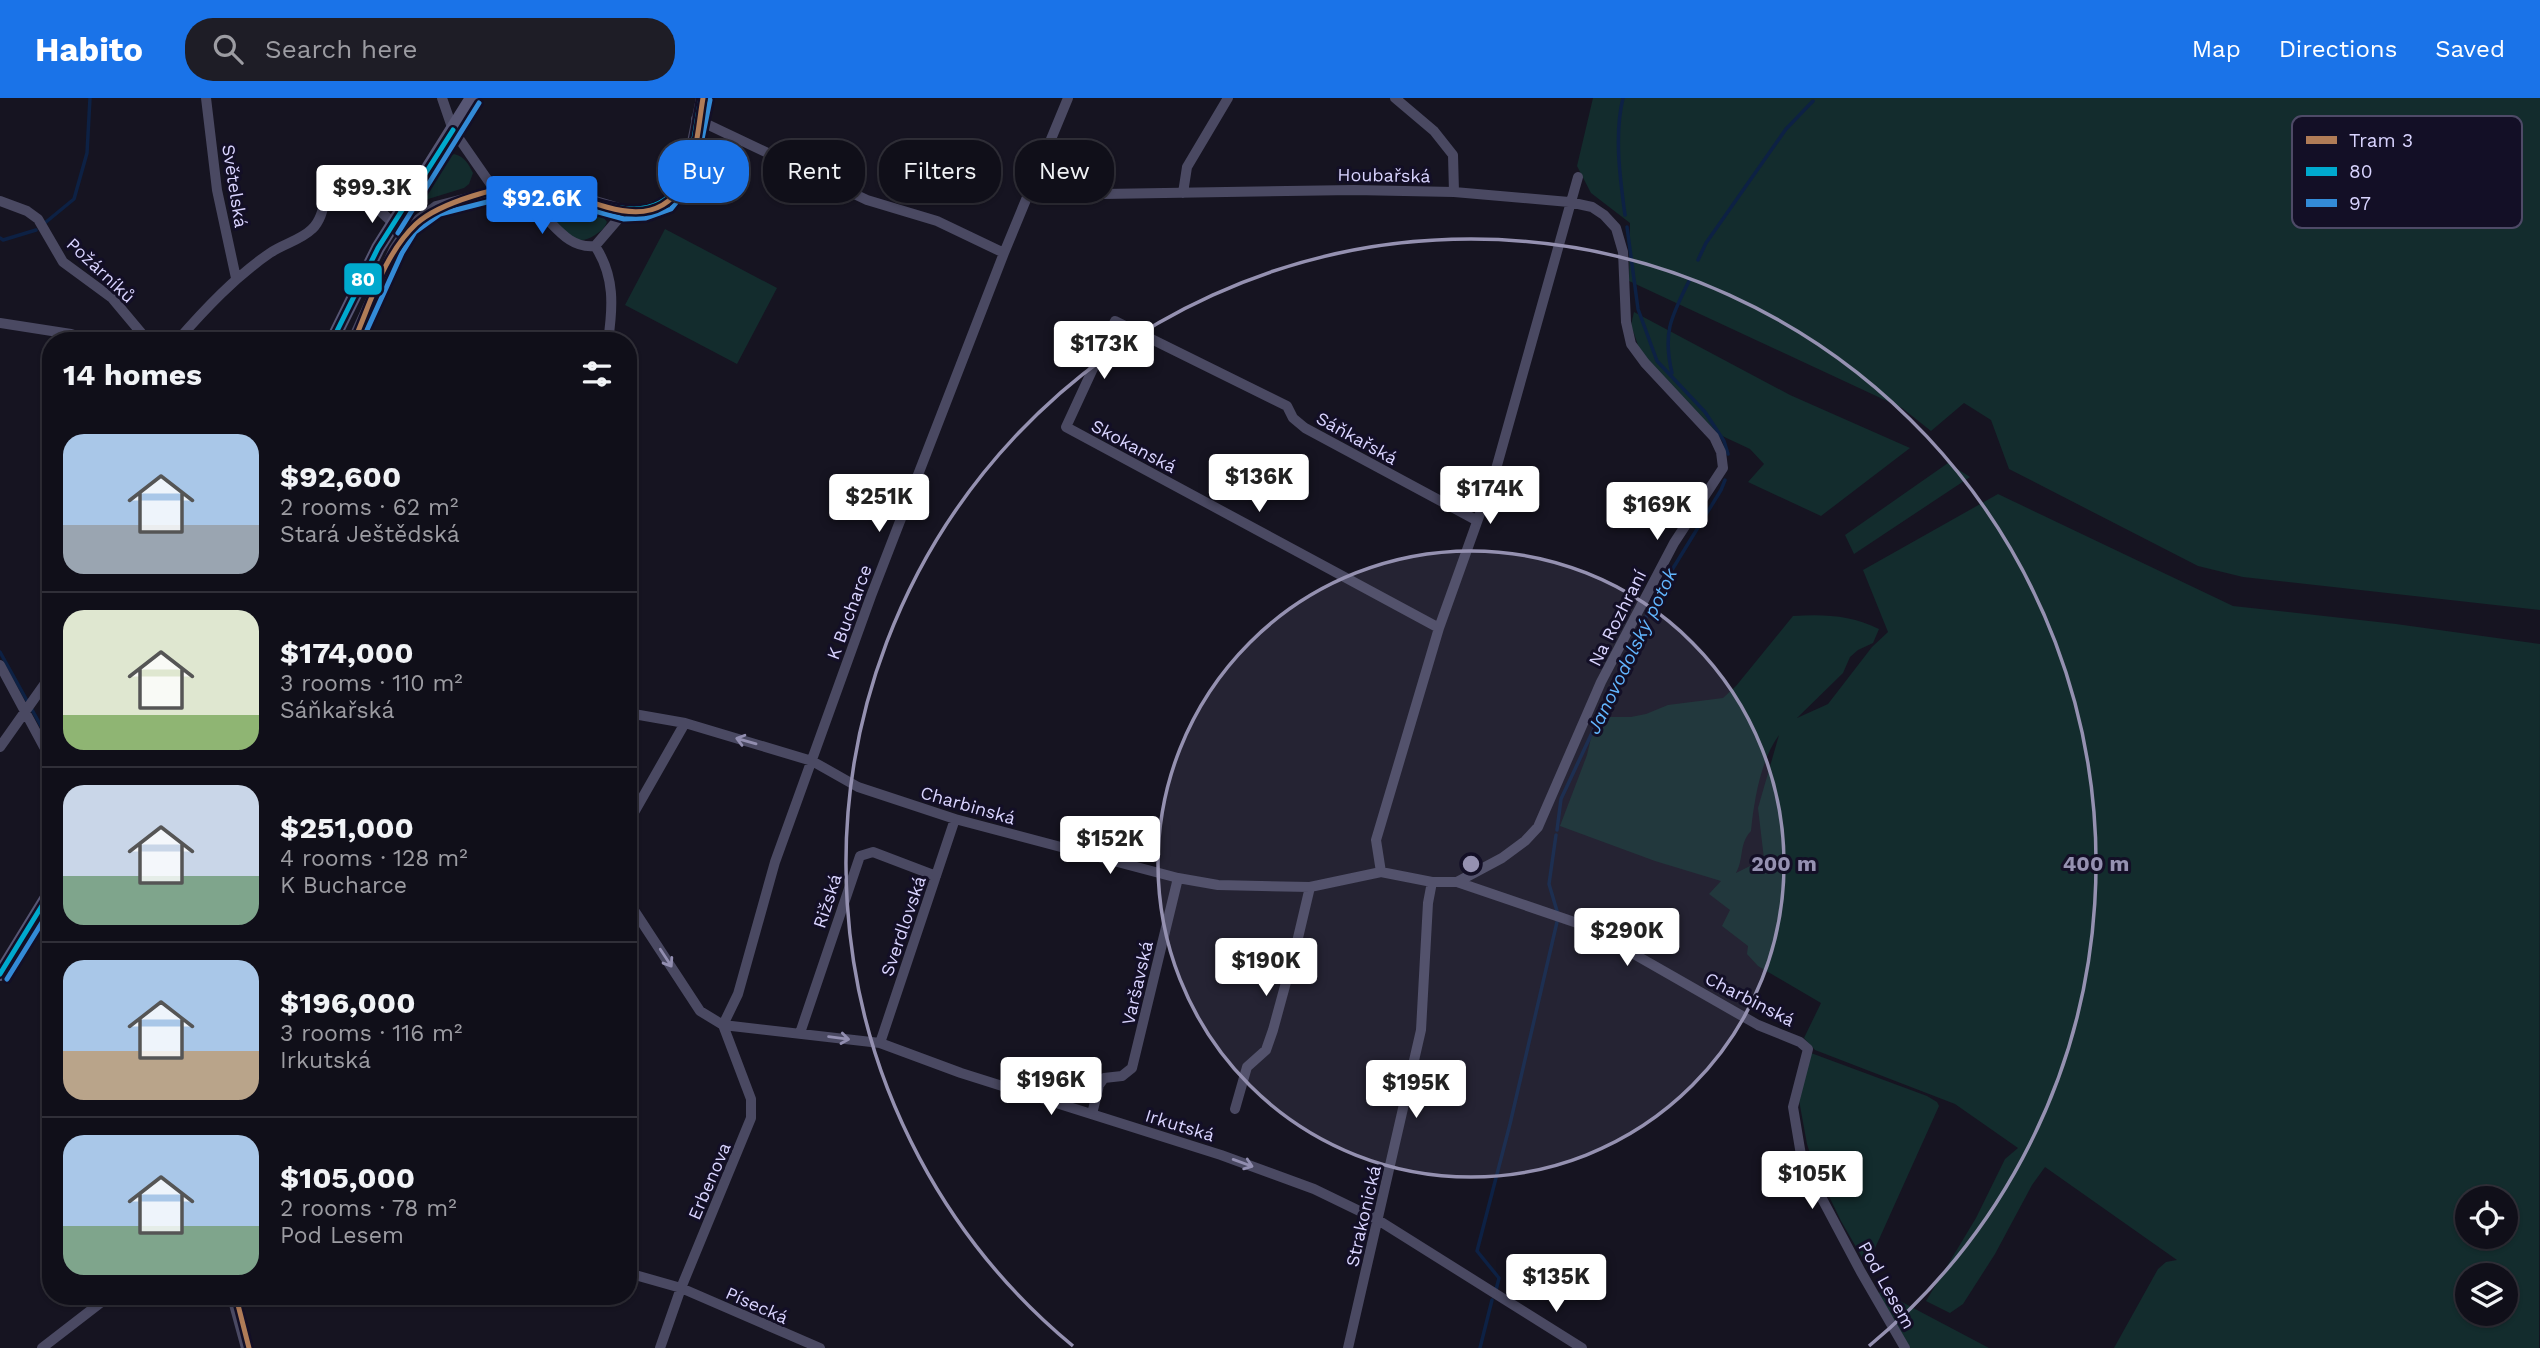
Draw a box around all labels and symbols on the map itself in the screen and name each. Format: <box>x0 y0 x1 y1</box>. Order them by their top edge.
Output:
legend <box>2292 116 2522 228</box>
text: Tram 3 <box>2349 129 2413 152</box>
street label: Světelská <box>218 143 252 229</box>
text: 80 <box>2349 160 2373 183</box>
street label: Houbařská <box>1337 164 1431 186</box>
pin: $99.3K <box>315 166 429 225</box>
pin: $92.6K <box>485 176 599 236</box>
text: 97 <box>2349 192 2371 215</box>
street label: Požárníků <box>62 233 140 307</box>
line badge: 80 <box>343 262 383 296</box>
text: 80 <box>351 268 375 291</box>
pin: $173K <box>1055 322 1153 381</box>
street label: Sáňkařská <box>1313 407 1401 469</box>
street label: Skokanská <box>1088 415 1180 477</box>
pin: $136K <box>1210 454 1308 514</box>
pin: $174K <box>1441 466 1539 526</box>
pin: $251K <box>830 474 928 534</box>
pin: $169K <box>1608 482 1706 542</box>
street label: K Bucharce <box>822 562 876 662</box>
water label: Janovodolský potok <box>1582 564 1682 738</box>
street label: Na Rozhraní <box>1584 566 1650 670</box>
one-way arrow <box>735 734 757 747</box>
street label: Charbinská <box>918 781 1018 829</box>
pin: $152K <box>1061 816 1159 876</box>
text: 200 m <box>1751 851 1817 876</box>
text: 400 m <box>2063 851 2129 876</box>
centre of rings <box>1459 852 1483 876</box>
street label: Rižská <box>808 871 846 931</box>
street label: Sverdlovská <box>876 873 930 979</box>
pin: $290K <box>1578 908 1676 968</box>
street label: Varšavská <box>1117 939 1157 1027</box>
pin: $190K <box>1217 939 1315 998</box>
one-way arrow <box>659 948 673 968</box>
street label: Charbinská <box>1702 967 1798 1031</box>
one-way arrow <box>827 1032 850 1045</box>
pin: $196K <box>1002 1058 1100 1117</box>
pin: $195K <box>1367 1060 1465 1120</box>
street label: Irkutská <box>1143 1105 1217 1145</box>
street label: Erbenova <box>683 1139 735 1223</box>
pin: $105K <box>1763 1152 1861 1211</box>
one-way arrow <box>1231 1157 1253 1170</box>
street label: Strakonická <box>1341 1163 1385 1269</box>
street label: Pod Lesem <box>1854 1238 1920 1332</box>
pin: $135K <box>1507 1254 1605 1314</box>
street label: Písecká <box>723 1282 791 1328</box>

